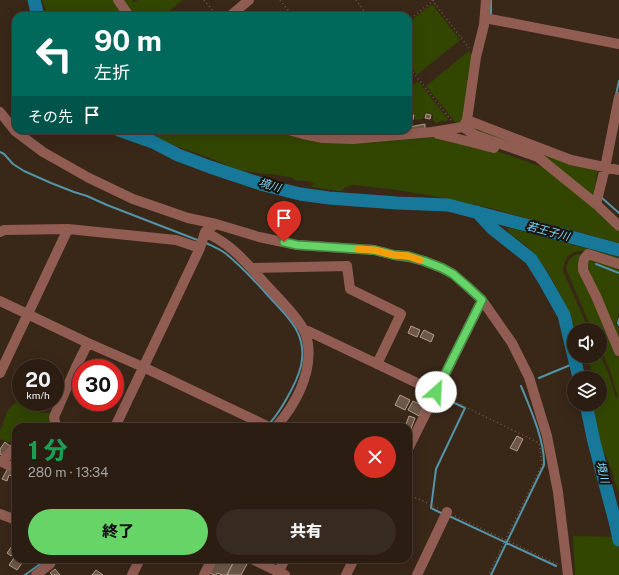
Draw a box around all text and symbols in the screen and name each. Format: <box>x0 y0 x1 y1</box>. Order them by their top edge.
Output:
text: 90 m <box>94 24 162 57</box>
icon: left <box>28 28 80 80</box>
text: 左折 <box>94 62 130 83</box>
icon: arrive <box>81 104 103 126</box>
text: その先 <box>28 108 73 125</box>
water label: 境川 <box>258 176 283 194</box>
pin <box>267 201 301 242</box>
icon: arrive <box>273 207 295 229</box>
water label: 若王子川 <box>525 220 572 243</box>
map controls <box>567 323 607 411</box>
button: sound <box>567 323 607 363</box>
speed limit sign: 30 <box>72 359 124 411</box>
text: 20 <box>25 368 51 392</box>
position arrow <box>415 371 457 413</box>
button: layers <box>567 371 607 411</box>
text: km/h <box>26 389 50 401</box>
text: 1 分 <box>28 436 68 464</box>
button: close <box>354 436 396 478</box>
water label: 境川 <box>595 460 612 485</box>
text: 280 m · 13:34 <box>28 465 108 480</box>
button: 終了 <box>28 509 208 555</box>
button: 共有 <box>216 509 396 555</box>

